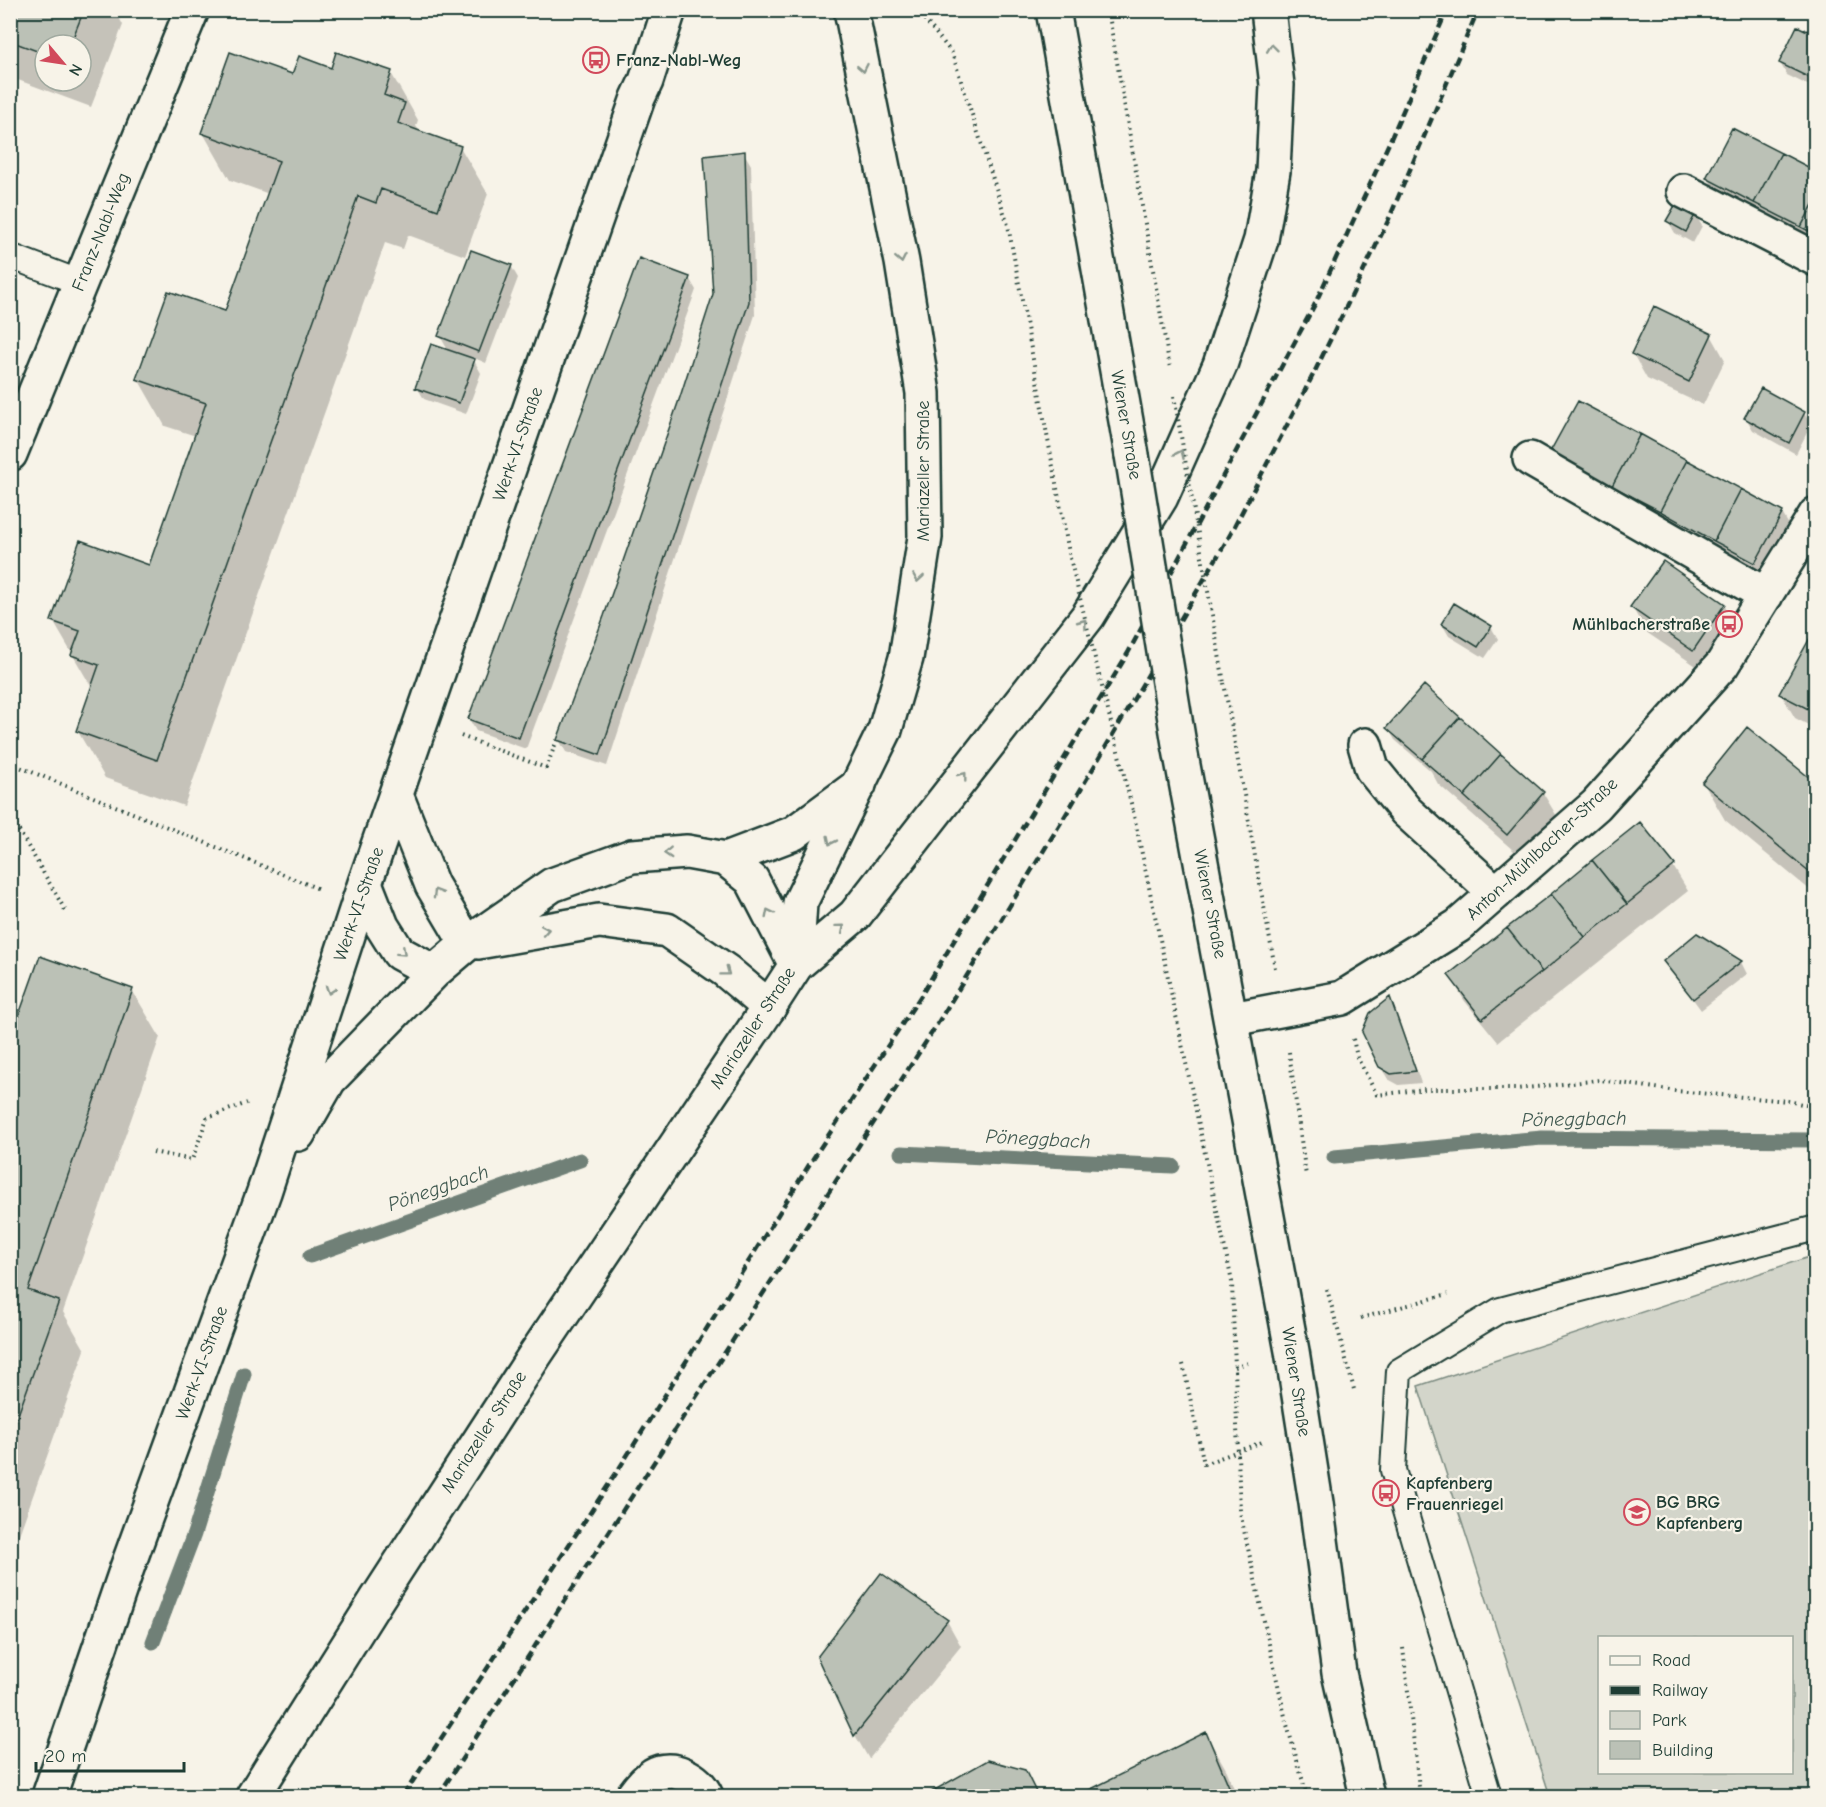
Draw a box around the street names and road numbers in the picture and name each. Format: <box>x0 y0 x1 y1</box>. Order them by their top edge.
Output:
street label: Franz-Nabl-Weg <box>68 170 134 294</box>
street label: Wiener Straße <box>1106 369 1146 481</box>
street label: Werk-VI-Straße <box>489 384 547 504</box>
street label: Mariazeller Straße <box>913 400 934 542</box>
street label: Anton-Mühlbacher-Straße <box>1462 773 1622 925</box>
street label: Werk-VI-Straße <box>330 844 388 964</box>
street label: Wiener Straße <box>1189 848 1231 960</box>
street label: Mariazeller Straße <box>706 963 800 1093</box>
street label: Werk-VI-Straße <box>172 1303 232 1423</box>
street label: Wiener Straße <box>1277 1326 1315 1438</box>
street label: Mariazeller Straße <box>437 1367 531 1497</box>

